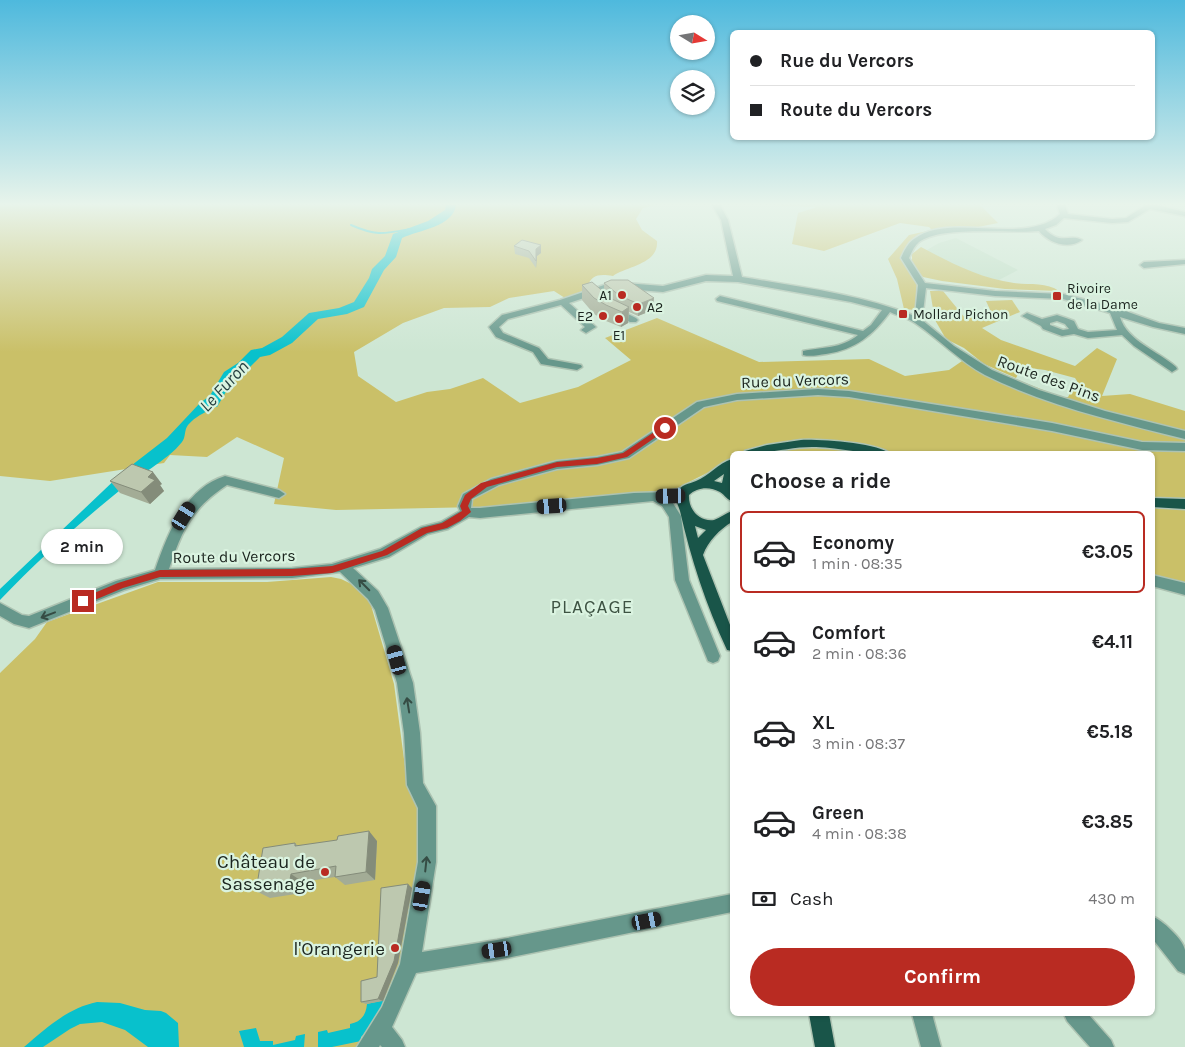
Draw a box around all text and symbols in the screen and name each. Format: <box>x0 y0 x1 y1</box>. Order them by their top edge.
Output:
north arrow <box>670 15 715 60</box>
map controls <box>670 15 715 115</box>
text: Rue du Vercors <box>780 50 914 72</box>
button: layers <box>670 70 715 115</box>
text: Route du Vercors <box>780 99 932 121</box>
place label: Rivoire de la Dame <box>1067 280 1138 313</box>
place label: A1 <box>599 287 612 304</box>
marker: A1 <box>616 289 628 301</box>
marker: Rivoire de la Dame <box>1051 290 1063 302</box>
place label: A2 <box>647 299 663 316</box>
marker: A2 <box>631 301 643 313</box>
place label: Mollard Pichon <box>913 306 1008 323</box>
place label: E2 <box>577 308 593 325</box>
marker: Mollard Pichon <box>897 308 909 320</box>
marker: E2 <box>597 310 609 322</box>
marker: E1 <box>613 313 625 325</box>
place label: E1 <box>613 327 625 344</box>
street label: Route des Pins <box>995 351 1103 406</box>
water label: Le Furon <box>195 356 253 416</box>
street label: Rue du Vercors <box>741 369 849 392</box>
route start <box>654 417 676 439</box>
text: Choose a ride <box>750 468 891 494</box>
car <box>655 488 686 504</box>
car <box>536 497 567 515</box>
car <box>169 499 198 533</box>
callout: 2 min <box>42 528 124 564</box>
icon: car <box>752 530 797 575</box>
text: Economy <box>812 532 894 554</box>
text: 2 min <box>60 537 104 556</box>
text: €3.05 <box>1082 541 1133 563</box>
street label: Route du Vercors <box>172 546 296 567</box>
text: 1 min · 08:35 <box>812 554 902 573</box>
one-way arrow <box>358 580 370 592</box>
route end <box>72 590 94 612</box>
district label: PLAÇAGE <box>551 596 633 618</box>
one-way arrow <box>41 611 56 620</box>
icon: car <box>752 620 797 665</box>
text: Comfort <box>812 622 886 644</box>
text: €4.11 <box>1092 631 1133 653</box>
car <box>385 644 408 676</box>
text: 2 min · 08:36 <box>812 644 907 663</box>
one-way arrow <box>403 697 413 713</box>
icon: car <box>752 710 797 755</box>
text: XL <box>812 712 834 734</box>
text: €5.18 <box>1087 721 1133 743</box>
text: 3 min · 08:37 <box>812 734 905 753</box>
icon: car <box>752 800 797 845</box>
text: Green <box>812 802 864 824</box>
text: €3.85 <box>1082 811 1133 833</box>
text: 4 min · 08:38 <box>812 824 907 843</box>
place label: Château de Sassenage <box>217 851 315 895</box>
one-way arrow <box>422 856 431 872</box>
marker: Château de Sassenage <box>319 866 331 878</box>
car <box>412 880 431 912</box>
icon: cash <box>750 885 778 913</box>
text: Cash <box>790 888 834 910</box>
text: 430 m <box>1088 889 1135 908</box>
car <box>630 911 663 931</box>
place label: l'Orangerie <box>293 938 385 960</box>
car <box>481 940 512 960</box>
marker: l'Orangerie <box>389 942 401 954</box>
button: Confirm <box>750 948 1135 1006</box>

